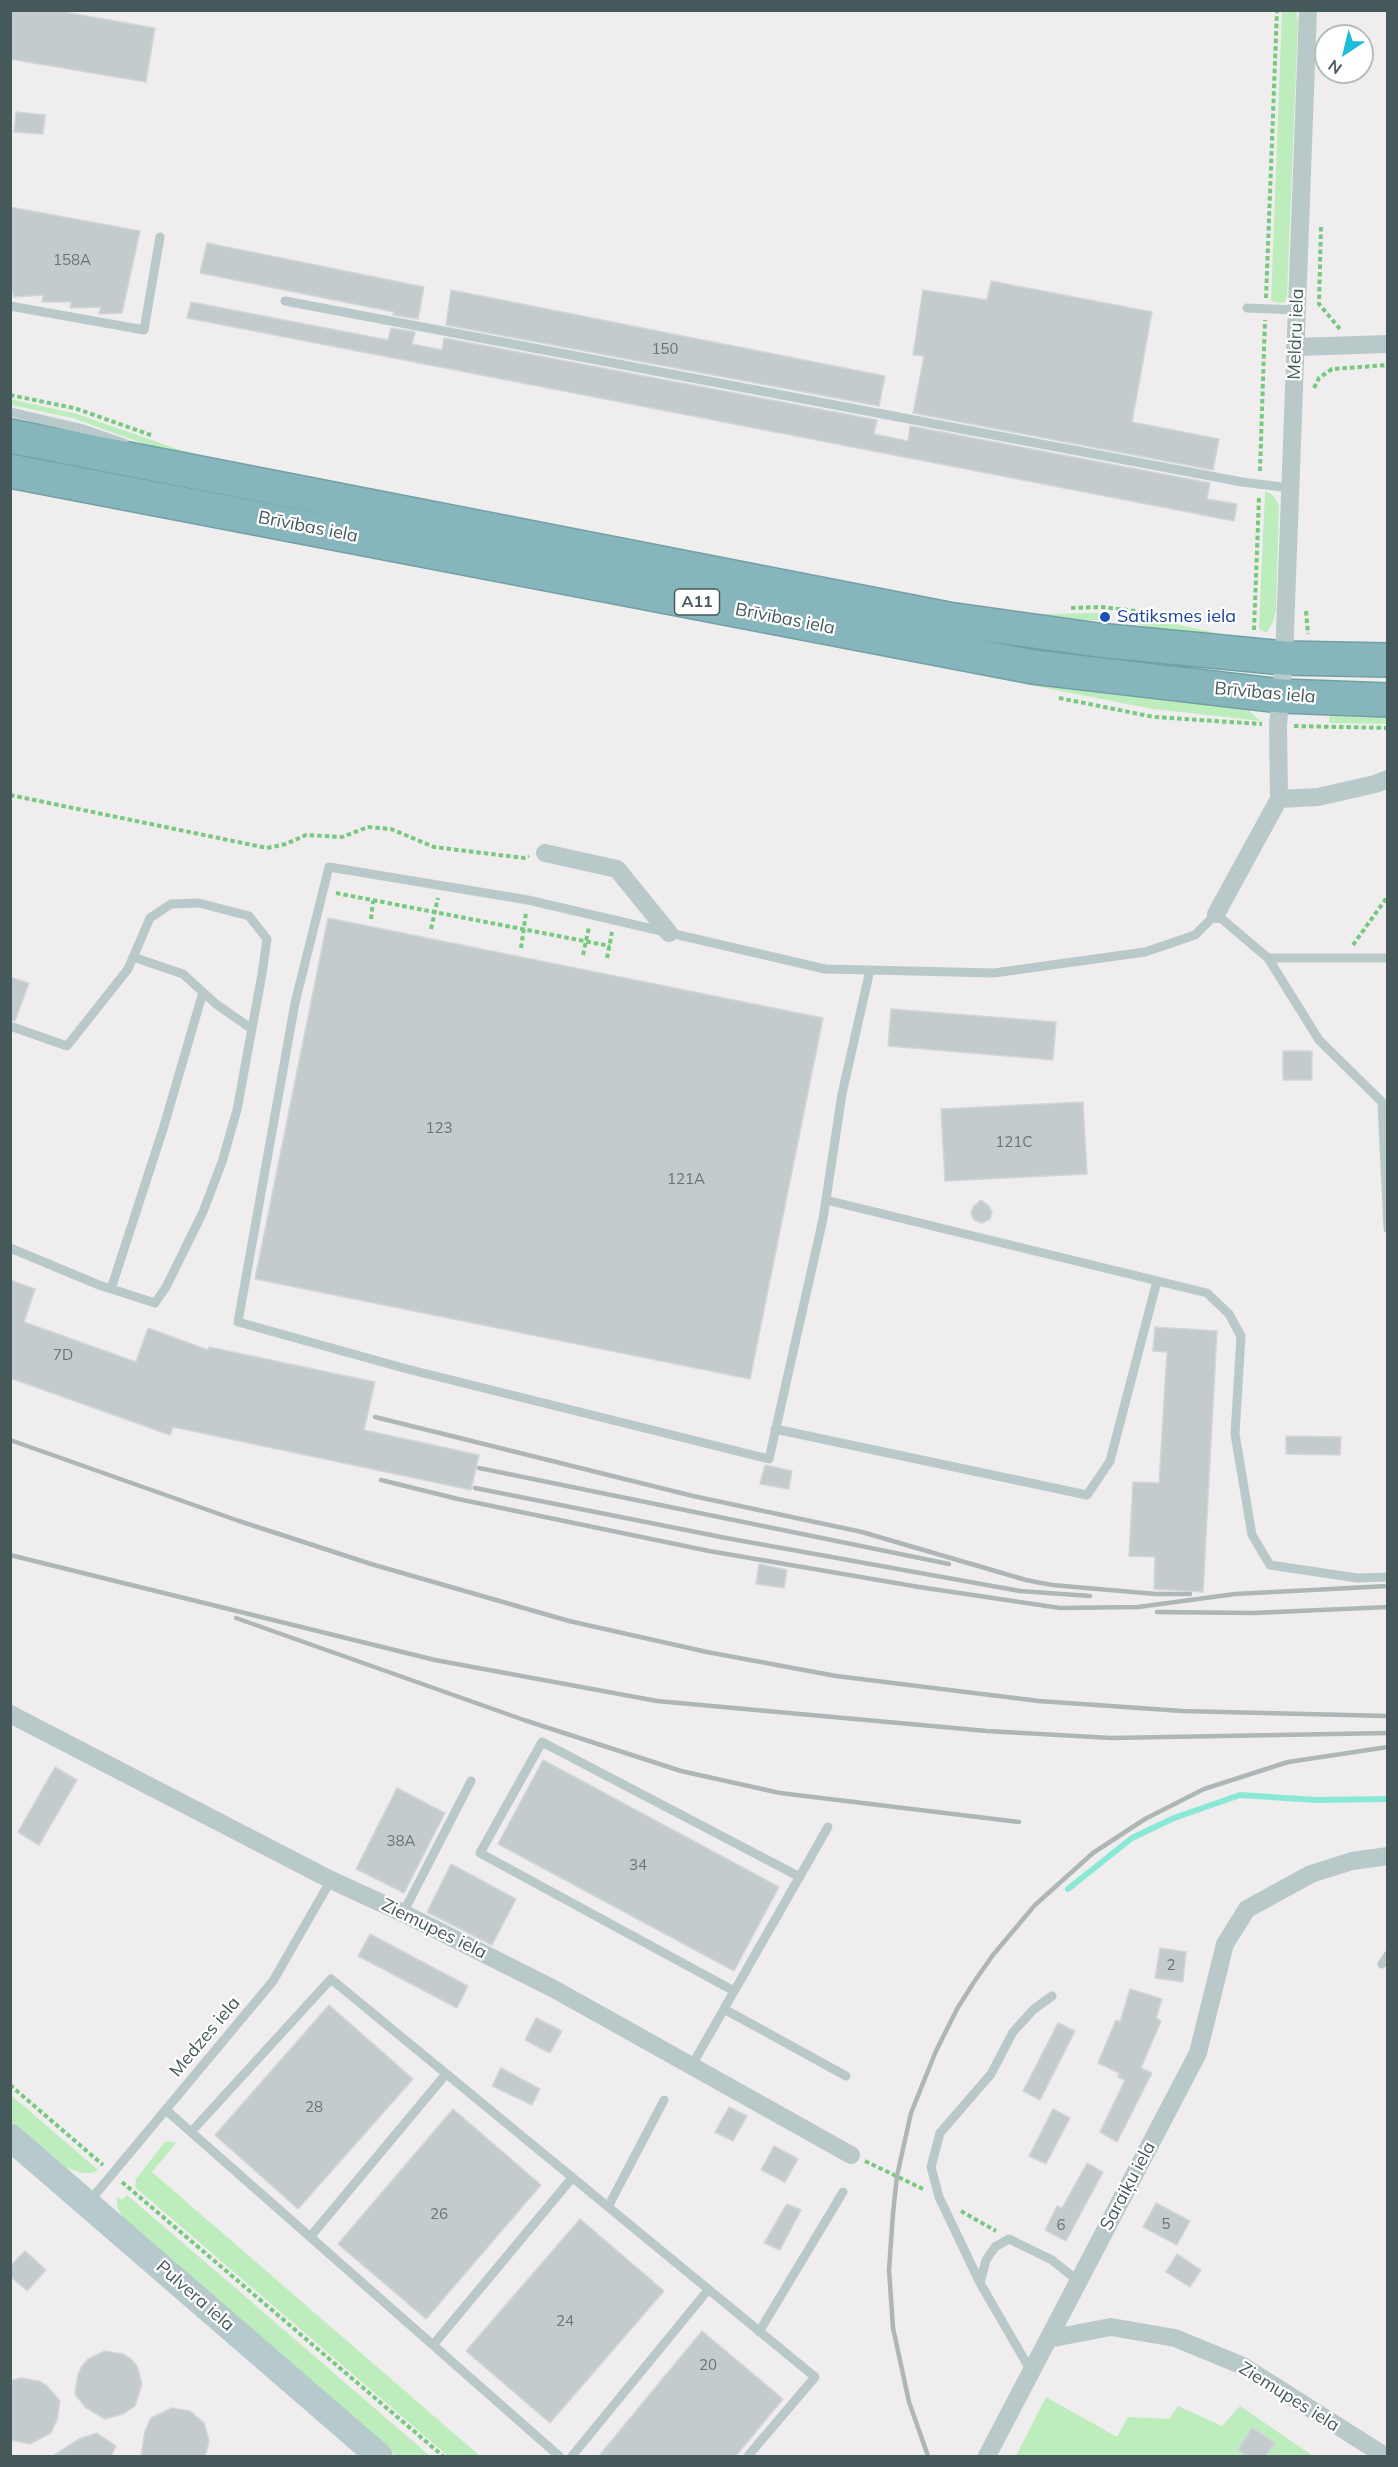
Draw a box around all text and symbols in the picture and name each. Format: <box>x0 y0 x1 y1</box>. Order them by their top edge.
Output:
north arrow <box>1314 24 1374 84</box>
text: N <box>1324 55 1346 79</box>
house number: 158A <box>53 251 91 269</box>
street label: Meldru iela <box>1284 288 1308 380</box>
house number: 150 <box>652 340 678 358</box>
street label: Brīvības iela <box>256 507 360 547</box>
road number: A11 <box>674 589 720 615</box>
street label: Brīvības iela <box>733 599 837 639</box>
place label: Satiksmes iela <box>1117 606 1236 628</box>
marker: Satiksmes iela <box>1098 610 1112 624</box>
street label: Brīvības iela <box>1214 678 1316 708</box>
house number: 123 <box>426 1119 452 1137</box>
house number: 121C <box>995 1133 1033 1151</box>
house number: 121A <box>667 1170 705 1188</box>
house number: 7D <box>53 1346 73 1364</box>
house number: 38A <box>386 1832 416 1850</box>
house number: 34 <box>629 1856 647 1874</box>
street label: Ziemupes iela <box>378 1894 490 1964</box>
house number: 2 <box>1167 1956 1175 1974</box>
street label: Medzes iela <box>165 1993 245 2081</box>
house number: 28 <box>305 2098 323 2116</box>
street label: Saraiķu iela <box>1096 2138 1160 2234</box>
house number: 26 <box>430 2205 448 2223</box>
house number: 5 <box>1162 2215 1170 2233</box>
house number: 6 <box>1057 2216 1065 2234</box>
street label: Pulvera iela <box>151 2256 239 2336</box>
house number: 24 <box>556 2312 574 2330</box>
house number: 20 <box>699 2356 717 2374</box>
street label: Ziemupes iela <box>1235 2358 1343 2436</box>

